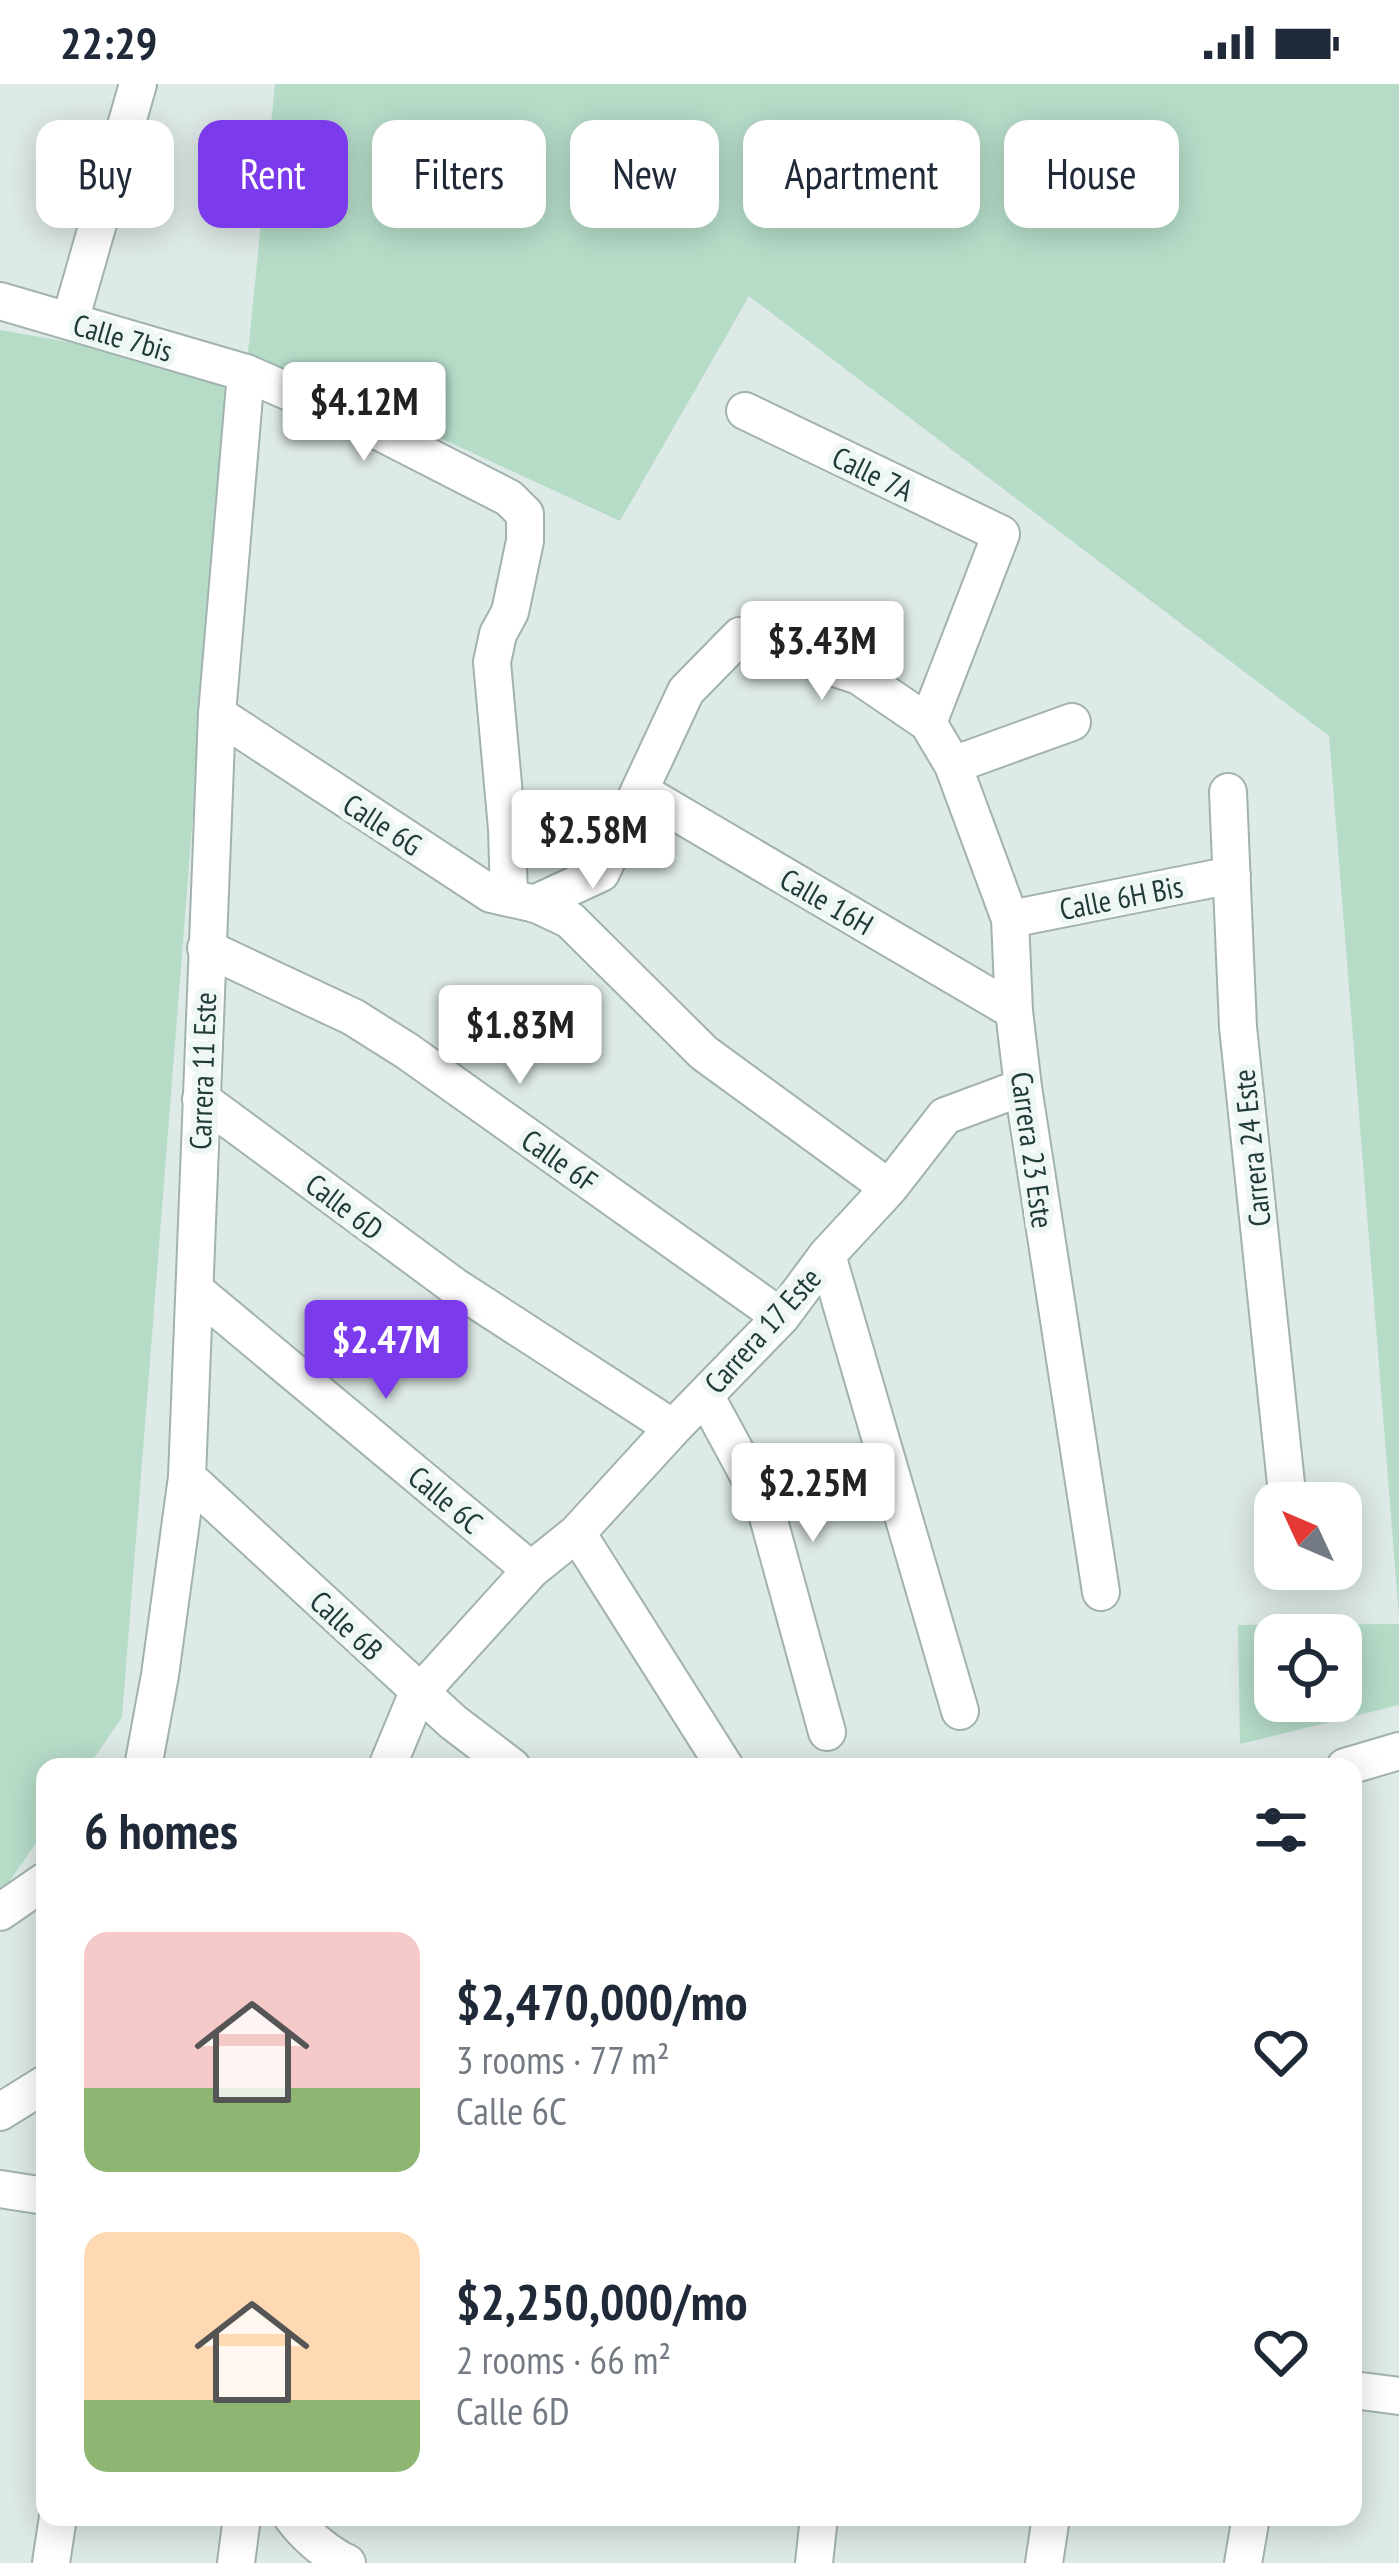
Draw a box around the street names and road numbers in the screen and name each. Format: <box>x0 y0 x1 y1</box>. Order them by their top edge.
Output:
street label: Calle 7bis <box>69 304 177 370</box>
street label: Calle 7A <box>826 437 921 510</box>
street label: Calle 6G <box>336 784 430 864</box>
street label: Calle 16H <box>773 859 881 943</box>
street label: Calle 6H Bis <box>1056 866 1186 928</box>
street label: Carrera 11 Este <box>180 992 224 1150</box>
street label: Carrera 24 Este <box>1223 1068 1279 1228</box>
street label: Carrera 23 Este <box>1003 1069 1063 1231</box>
street label: Calle 6F <box>514 1120 606 1200</box>
street label: Calle 6D <box>298 1164 392 1248</box>
street label: Carrera 17 Este <box>695 1259 829 1401</box>
street label: Calle 6C <box>401 1457 491 1541</box>
street label: Calle 6B <box>302 1582 392 1668</box>

